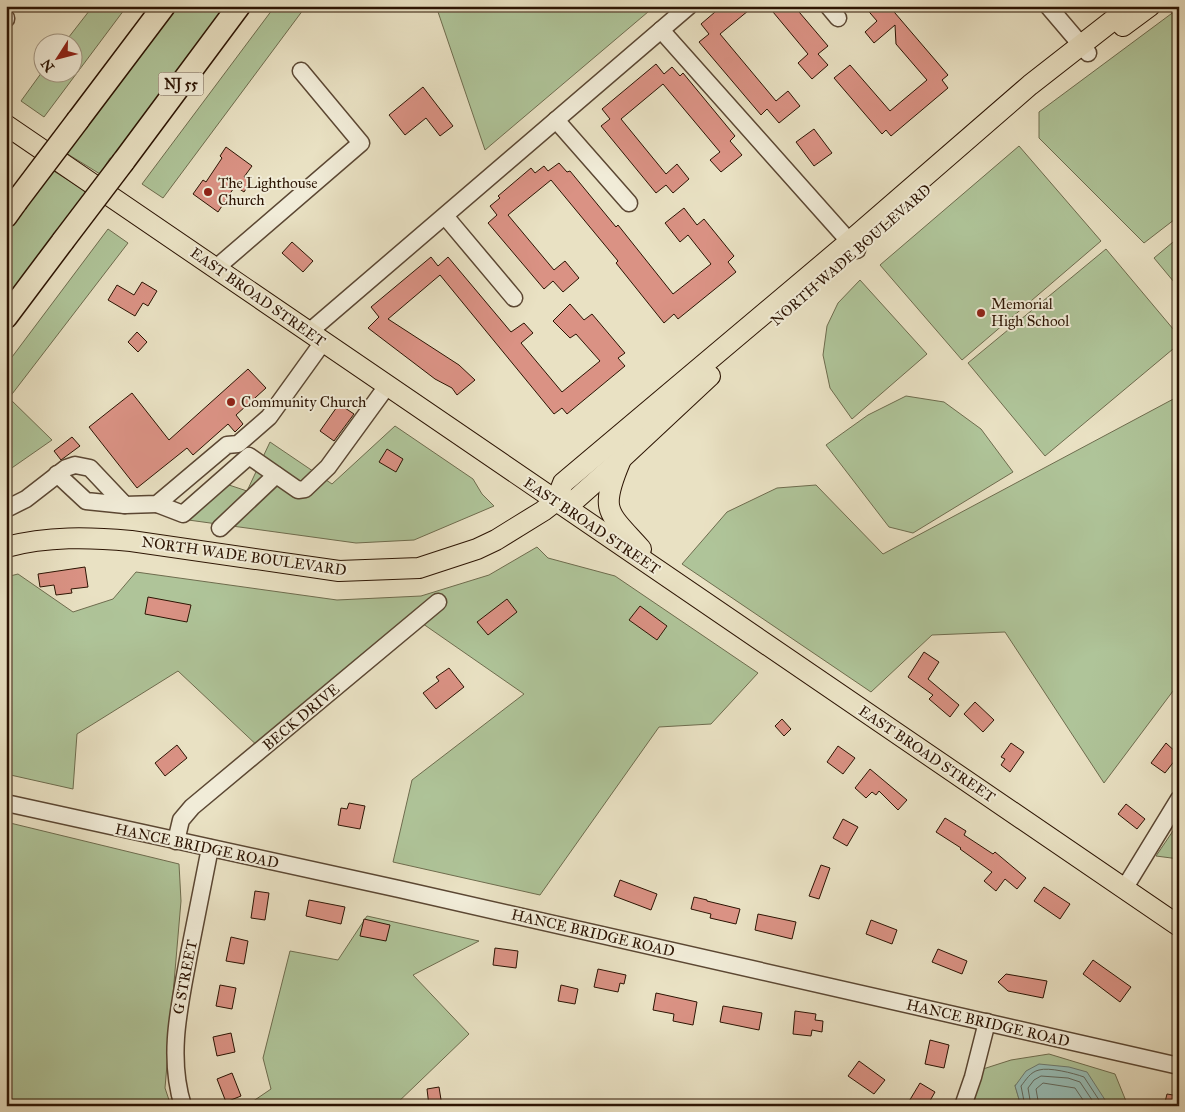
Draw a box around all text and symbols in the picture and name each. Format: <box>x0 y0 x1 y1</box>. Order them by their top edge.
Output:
north arrow <box>32 32 82 82</box>
text: N <box>37 55 58 75</box>
road number: NJ 55 <box>158 72 204 96</box>
place label: The Lighthouse Church <box>218 174 318 209</box>
street label: NORTH WADE BOULEVARD <box>767 180 935 330</box>
marker: The Lighthouse Church <box>202 186 214 198</box>
street label: EAST BROAD STREET <box>187 244 329 350</box>
place label: Memorial High School <box>991 295 1070 330</box>
marker: Memorial High School <box>975 307 987 319</box>
place label: Community Church <box>241 393 367 411</box>
marker: Community Church <box>225 396 237 408</box>
street label: EAST BROAD STREET <box>520 474 664 578</box>
street label: NORTH WADE BOULEVARD <box>140 533 348 579</box>
street label: BECK DRIVE <box>259 680 343 754</box>
street label: EAST BROAD STREET <box>855 702 999 806</box>
street label: HANCE BRIDGE ROAD <box>113 820 281 872</box>
street label: HANCE BRIDGE ROAD <box>510 905 676 961</box>
street label: G STREET <box>169 938 201 1016</box>
street label: HANCE BRIDGE ROAD <box>905 995 1071 1051</box>

